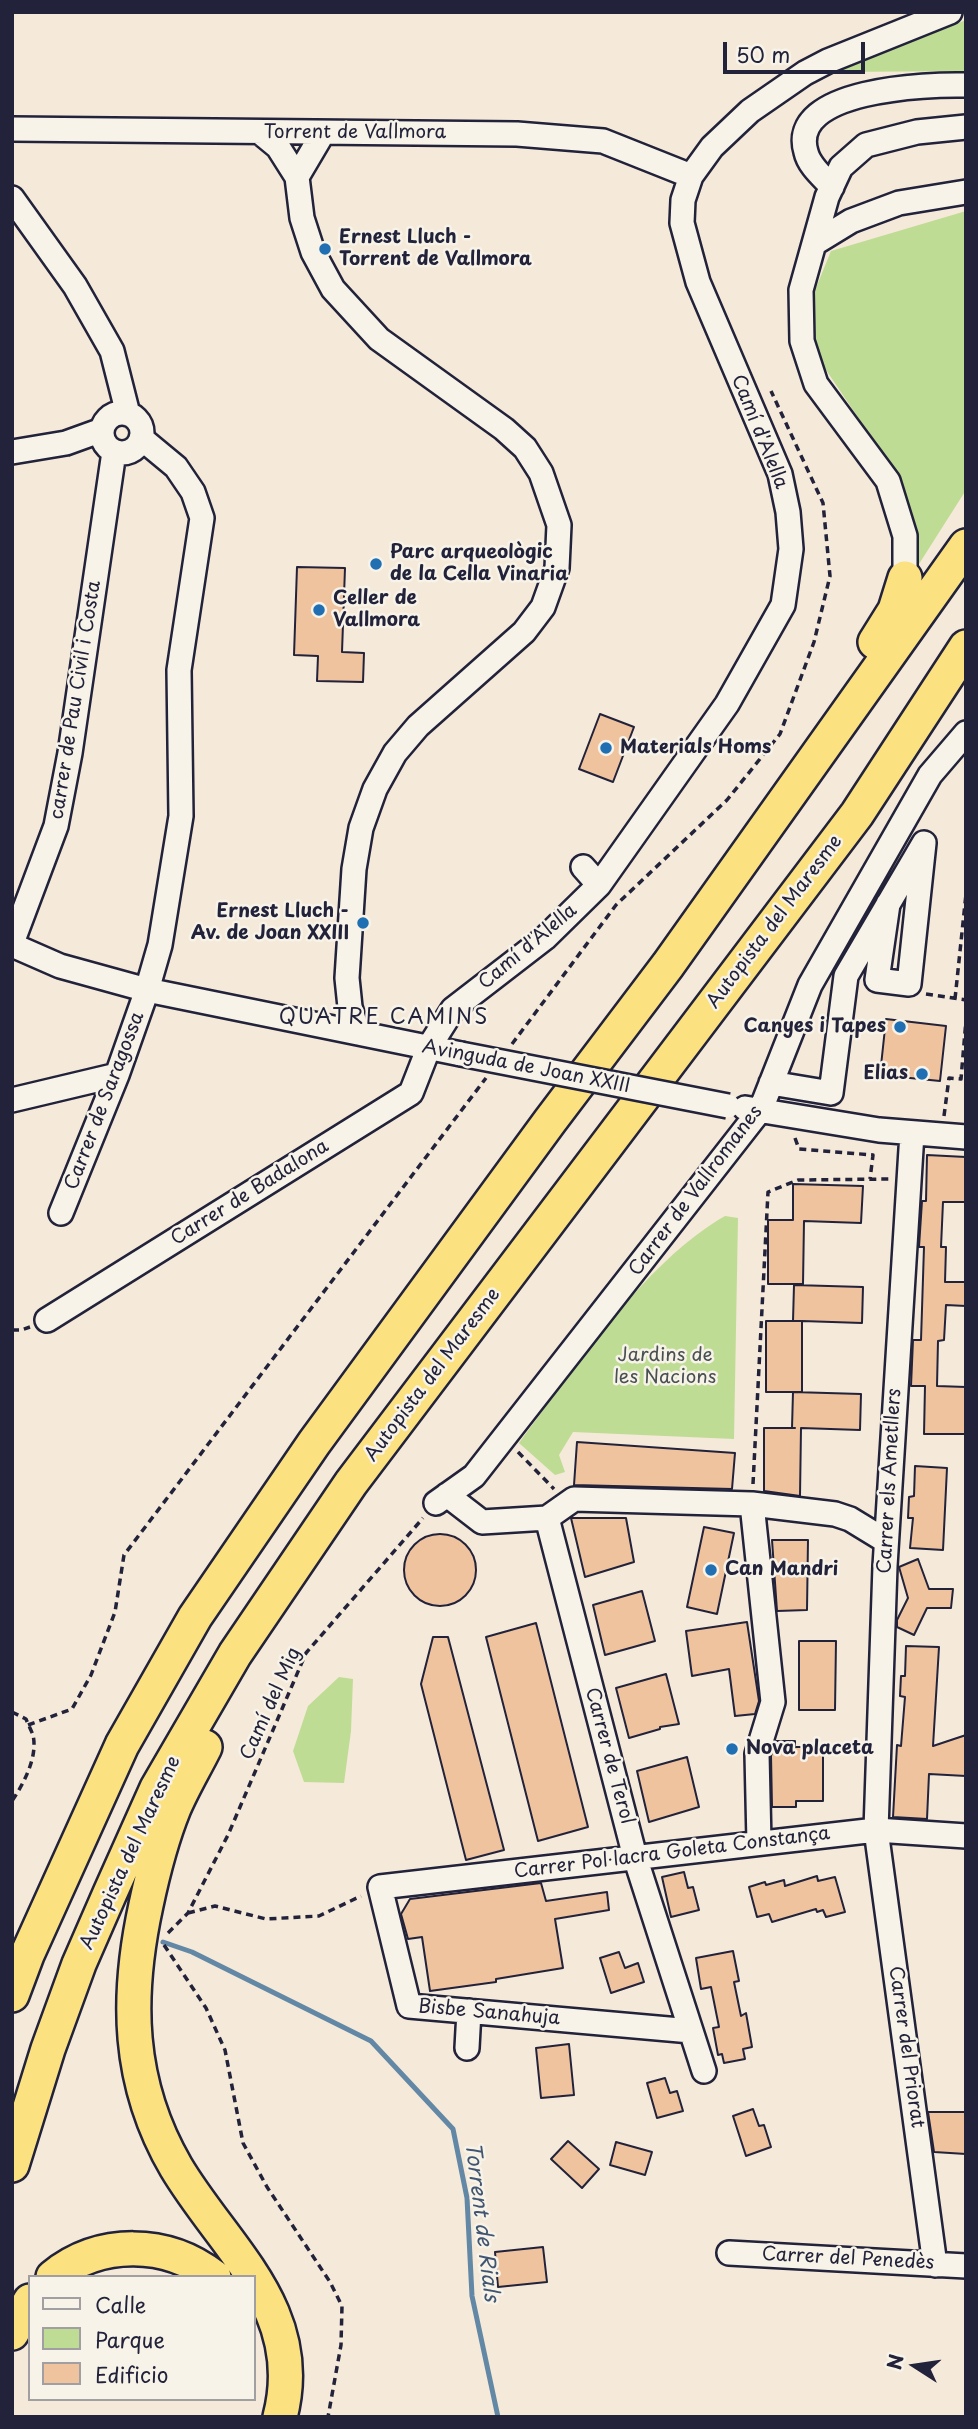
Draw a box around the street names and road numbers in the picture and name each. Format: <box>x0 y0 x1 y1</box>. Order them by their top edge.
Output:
street label: Torrent de Vallmora <box>264 122 446 144</box>
street label: Camí d'Alella <box>726 372 792 492</box>
street label: carrer de Pau Civil i Costa <box>46 579 106 821</box>
street label: Autopista del Maresme <box>702 831 848 1013</box>
street label: Camí d'Alella <box>474 899 582 995</box>
street label: Carrer de Saragossa <box>61 1009 149 1193</box>
street label: Avinguda de Joan XXIII <box>420 1036 632 1098</box>
street label: Carrer de Vallromanes <box>624 1101 768 1281</box>
street label: Carrer de Badalona <box>167 1135 333 1251</box>
street label: Autopista del Maresme <box>360 1284 506 1466</box>
street label: Carrer els Ametllers <box>874 1388 906 1574</box>
street label: Camí del Mig <box>236 1644 306 1764</box>
street label: Carrer de Terol <box>580 1685 638 1827</box>
street label: Autopista del Maresme <box>76 1753 186 1953</box>
street label: Carrer Pol·lacra Goleta Constança <box>513 1822 831 1884</box>
street label: Carrer del Priorat <box>883 1965 929 2129</box>
street label: Bisbe Sanahuja <box>417 1995 561 2031</box>
street label: Carrer del Penedès <box>761 2243 935 2275</box>

